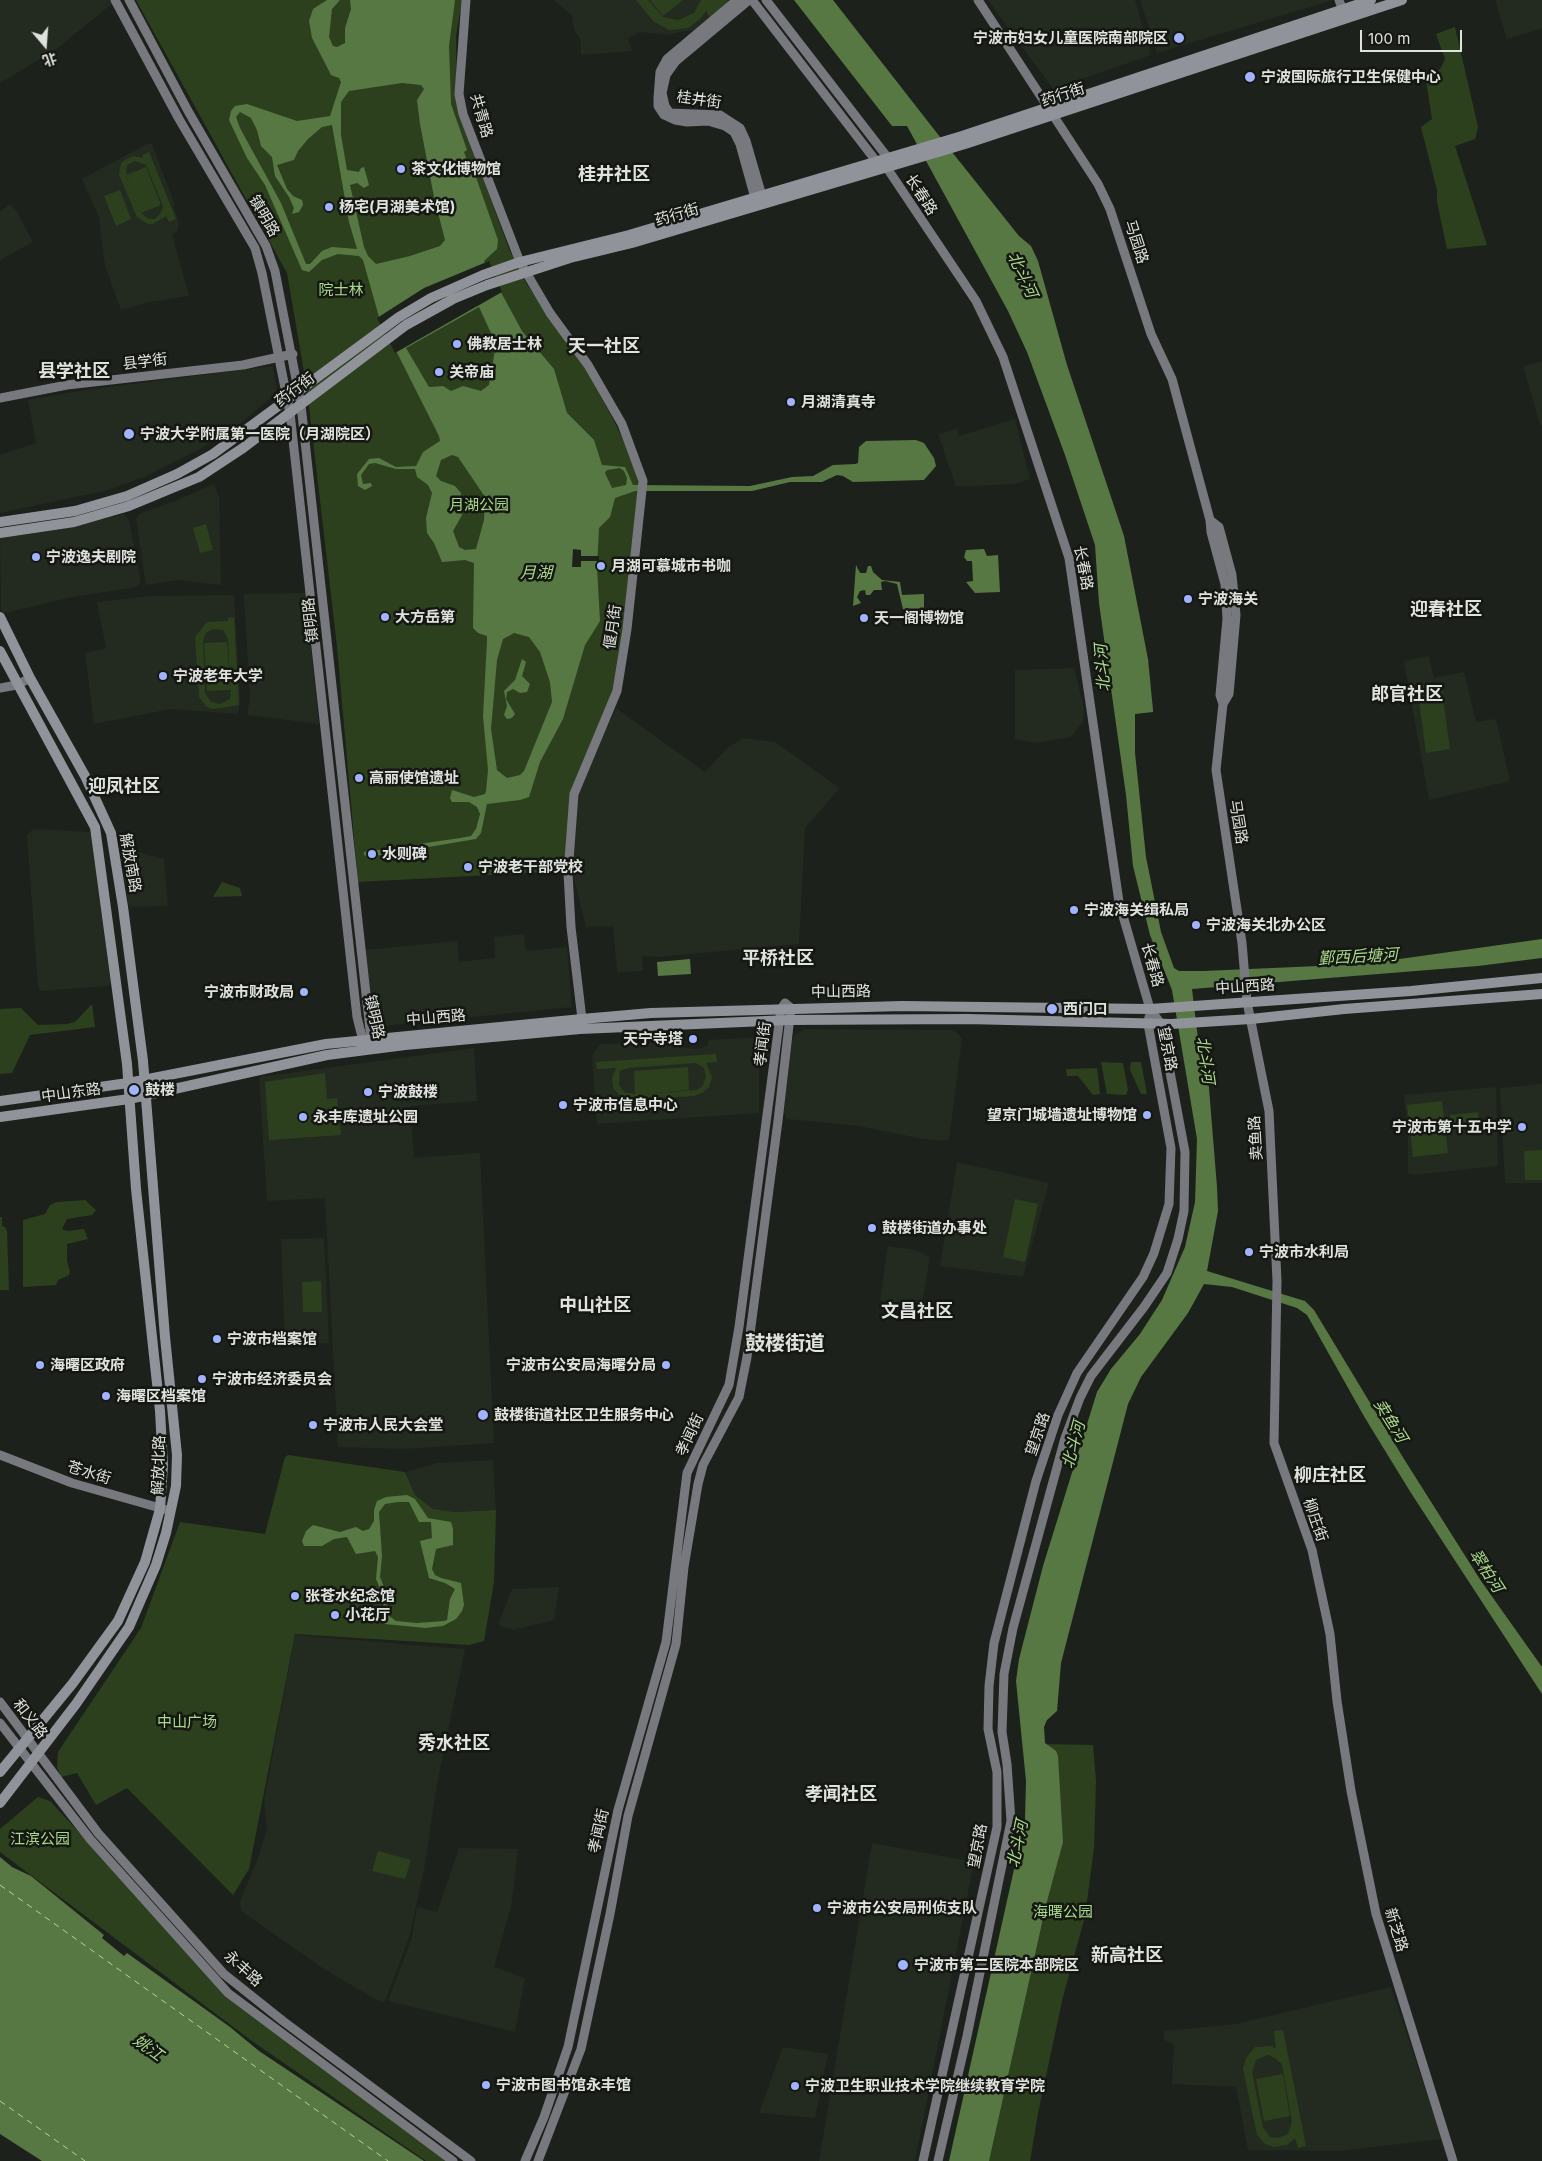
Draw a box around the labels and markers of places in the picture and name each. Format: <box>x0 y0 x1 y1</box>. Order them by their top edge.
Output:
place label: 宁波市妇女儿童医院南部院区 <box>973 29 1168 47</box>
marker: 宁波市妇女儿童医院南部院区 <box>1172 31 1186 45</box>
place label: 宁波国际旅行卫生保健中心 <box>1261 68 1441 86</box>
marker: 宁波国际旅行卫生保健中心 <box>1243 70 1257 84</box>
place label: 茶文化博物馆 <box>411 160 501 178</box>
marker: 茶文化博物馆 <box>395 163 407 175</box>
place label: 杨宅(月湖美术馆) <box>339 198 455 216</box>
marker: 杨宅(月湖美术馆) <box>323 201 335 213</box>
place label: 佛教居士林 <box>467 335 542 353</box>
marker: 佛教居士林 <box>451 338 463 350</box>
place label: 关帝庙 <box>449 363 494 381</box>
marker: 关帝庙 <box>433 366 445 378</box>
place label: 月湖清真寺 <box>801 393 876 411</box>
marker: 月湖清真寺 <box>785 396 797 408</box>
place label: 宁波大学附属第一医院（月湖院区） <box>140 425 380 443</box>
marker: 宁波大学附属第一医院（月湖院区） <box>122 427 136 441</box>
place label: 宁波逸夫剧院 <box>46 548 136 566</box>
marker: 宁波逸夫剧院 <box>30 551 42 563</box>
place label: 月湖可慕城市书咖 <box>611 557 731 575</box>
marker: 月湖可慕城市书咖 <box>595 560 607 572</box>
place label: 宁波海关 <box>1198 590 1258 608</box>
marker: 宁波海关 <box>1182 593 1194 605</box>
place label: 大方岳第 <box>395 608 455 626</box>
place label: 天一阁博物馆 <box>874 609 964 627</box>
marker: 大方岳第 <box>379 611 391 623</box>
marker: 天一阁博物馆 <box>858 612 870 624</box>
place label: 宁波老年大学 <box>173 667 263 685</box>
marker: 宁波老年大学 <box>157 670 169 682</box>
place label: 高丽使馆遗址 <box>369 769 459 787</box>
marker: 高丽使馆遗址 <box>353 772 365 784</box>
place label: 水则碑 <box>382 845 427 863</box>
marker: 水则碑 <box>366 848 378 860</box>
place label: 宁波老干部党校 <box>478 858 583 876</box>
marker: 宁波老干部党校 <box>462 861 474 873</box>
place label: 宁波海关缉私局 <box>1084 901 1189 919</box>
marker: 宁波海关缉私局 <box>1068 904 1080 916</box>
place label: 宁波海关北办公区 <box>1206 916 1326 934</box>
marker: 宁波海关北办公区 <box>1190 919 1202 931</box>
place label: 宁波市财政局 <box>204 983 294 1001</box>
marker: 宁波市财政局 <box>298 986 310 998</box>
place label: 西门口 <box>1063 1000 1108 1018</box>
marker: 西门口 <box>1045 1002 1059 1016</box>
place label: 天宁寺塔 <box>623 1030 683 1048</box>
marker: 天宁寺塔 <box>687 1033 699 1045</box>
place label: 鼓楼 <box>145 1081 175 1099</box>
marker: 鼓楼 <box>127 1083 141 1097</box>
place label: 宁波鼓楼 <box>378 1083 438 1101</box>
marker: 宁波鼓楼 <box>362 1086 374 1098</box>
place label: 宁波市信息中心 <box>573 1096 678 1114</box>
marker: 宁波市信息中心 <box>557 1099 569 1111</box>
place label: 望京门城墙遗址博物馆 <box>987 1106 1137 1124</box>
place label: 永丰库遗址公园 <box>313 1108 418 1126</box>
marker: 望京门城墙遗址博物馆 <box>1141 1109 1153 1121</box>
marker: 永丰库遗址公园 <box>297 1111 309 1123</box>
place label: 宁波市第十五中学 <box>1392 1118 1512 1136</box>
marker: 宁波市第十五中学 <box>1516 1121 1528 1133</box>
place label: 鼓楼街道办事处 <box>882 1219 987 1237</box>
marker: 鼓楼街道办事处 <box>866 1222 878 1234</box>
place label: 宁波市水利局 <box>1259 1243 1349 1261</box>
marker: 宁波市水利局 <box>1243 1246 1255 1258</box>
place label: 宁波市档案馆 <box>227 1330 317 1348</box>
marker: 宁波市档案馆 <box>211 1333 223 1345</box>
place label: 海曙区政府 <box>50 1356 125 1374</box>
place label: 宁波市公安局海曙分局 <box>506 1356 656 1374</box>
marker: 海曙区政府 <box>34 1359 46 1371</box>
marker: 宁波市公安局海曙分局 <box>660 1359 672 1371</box>
place label: 宁波市经济委员会 <box>212 1370 332 1388</box>
marker: 宁波市经济委员会 <box>196 1373 208 1385</box>
place label: 海曙区档案馆 <box>116 1387 206 1405</box>
marker: 海曙区档案馆 <box>100 1390 112 1402</box>
place label: 鼓楼街道社区卫生服务中心 <box>494 1406 674 1424</box>
marker: 鼓楼街道社区卫生服务中心 <box>476 1408 490 1422</box>
place label: 宁波市人民大会堂 <box>323 1416 443 1434</box>
marker: 宁波市人民大会堂 <box>307 1419 319 1431</box>
place label: 张苍水纪念馆 <box>305 1587 395 1605</box>
marker: 张苍水纪念馆 <box>289 1590 301 1602</box>
place label: 小花厅 <box>345 1606 390 1624</box>
marker: 小花厅 <box>329 1609 341 1621</box>
place label: 宁波市公安局刑侦支队 <box>827 1899 977 1917</box>
marker: 宁波市公安局刑侦支队 <box>811 1902 823 1914</box>
place label: 宁波市第二医院本部院区 <box>914 1956 1079 1974</box>
marker: 宁波市第二医院本部院区 <box>896 1958 910 1972</box>
place label: 宁波市图书馆永丰馆 <box>496 2076 631 2094</box>
place label: 宁波卫生职业技术学院继续教育学院 <box>805 2077 1045 2095</box>
marker: 宁波市图书馆永丰馆 <box>480 2079 492 2091</box>
marker: 宁波卫生职业技术学院继续教育学院 <box>789 2080 801 2092</box>

